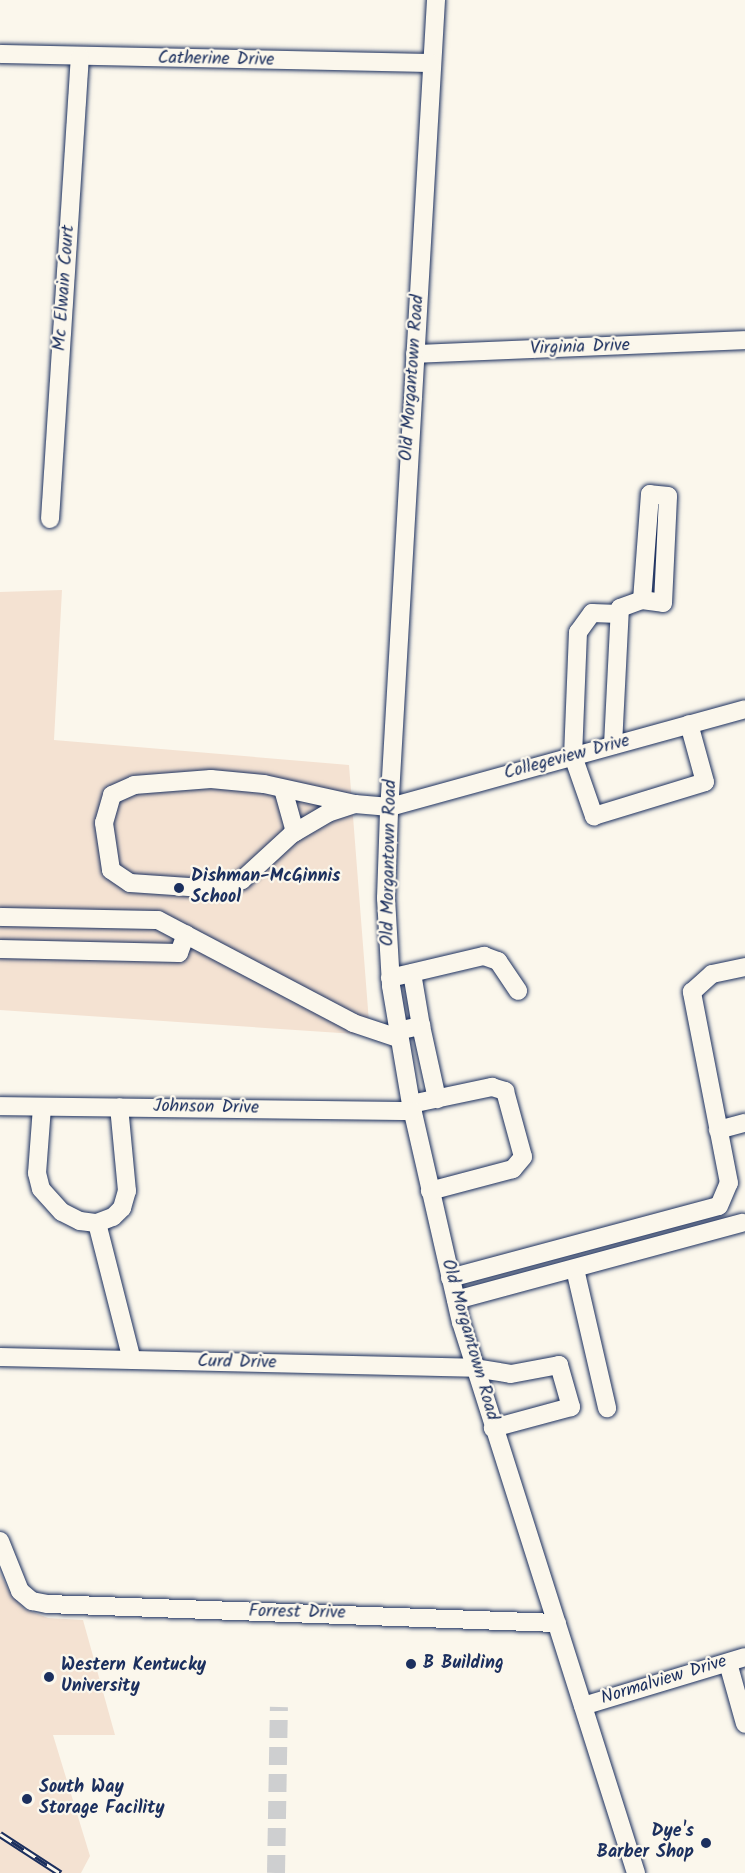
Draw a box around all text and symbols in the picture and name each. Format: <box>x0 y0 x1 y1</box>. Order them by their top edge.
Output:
street label: Catherine Drive <box>158 48 274 72</box>
street label: Mc Elwain Court <box>50 224 80 352</box>
street label: Old Morgantown Road <box>396 294 430 462</box>
street label: Virginia Drive <box>530 335 630 361</box>
street label: Collegeview Drive <box>502 731 632 785</box>
street label: Old Morgantown Road <box>378 779 402 947</box>
place label: Dishman-McGinnis School <box>191 867 341 910</box>
marker: Dishman-McGinnis School <box>172 881 186 895</box>
street label: Johnson Drive <box>153 1096 259 1120</box>
street label: Old Morgantown Road <box>436 1257 502 1423</box>
street label: Curd Drive <box>197 1352 277 1374</box>
street label: Forrest Drive <box>248 1601 346 1625</box>
street label: Normalview Drive <box>599 1652 729 1710</box>
place label: B Building <box>423 1653 504 1675</box>
place label: Western Kentucky University <box>61 1656 206 1698</box>
marker: B Building <box>404 1657 418 1671</box>
marker: Western Kentucky University <box>42 1670 56 1684</box>
place label: South Way Storage Facility <box>39 1778 165 1820</box>
marker: South Way Storage Facility <box>20 1792 34 1806</box>
place label: Dye's Barber Shop <box>597 1822 694 1864</box>
marker: Dye's Barber Shop <box>699 1836 713 1850</box>

